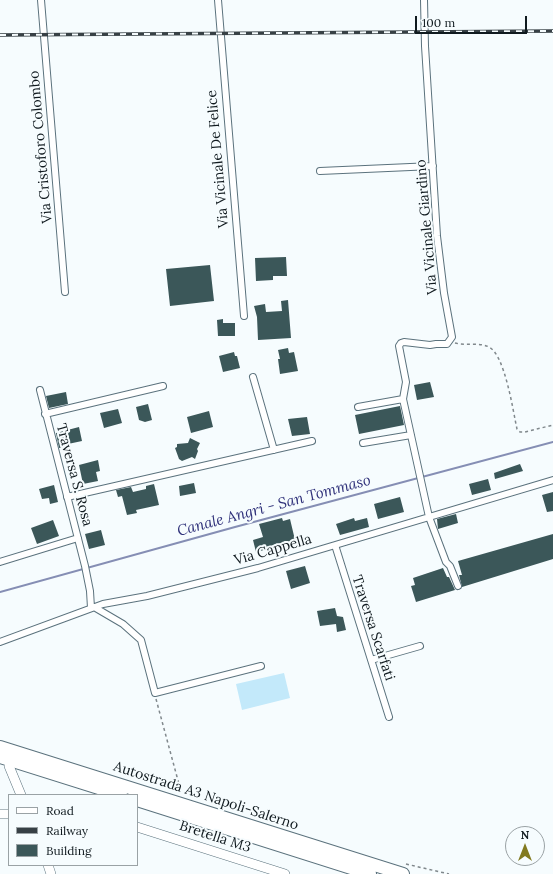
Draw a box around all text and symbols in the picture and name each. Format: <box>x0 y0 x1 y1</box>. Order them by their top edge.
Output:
scale bar <box>417 8 529 34</box>
text: 100 m <box>422 15 455 30</box>
street label: Via Cristoforo Colombo <box>26 70 56 224</box>
street label: Via Vicinale De Felice <box>204 89 232 229</box>
street label: Via Vicinale Giardino <box>413 159 441 295</box>
street label: Traversa S. Rosa <box>52 422 96 528</box>
water label: Canale Angri - San Tommaso <box>175 471 373 541</box>
street label: Via Cappella <box>232 531 314 569</box>
street label: Traversa Scarfati <box>348 573 398 683</box>
street label: Autostrada A3 Napoli-Salerno <box>111 758 301 834</box>
legend <box>8 794 138 866</box>
text: Road <box>46 803 74 818</box>
street label: Bretella M3 <box>177 818 253 856</box>
text: Railway <box>46 823 88 838</box>
north arrow <box>505 826 545 866</box>
text: N <box>521 828 529 842</box>
text: Building <box>46 843 92 858</box>

